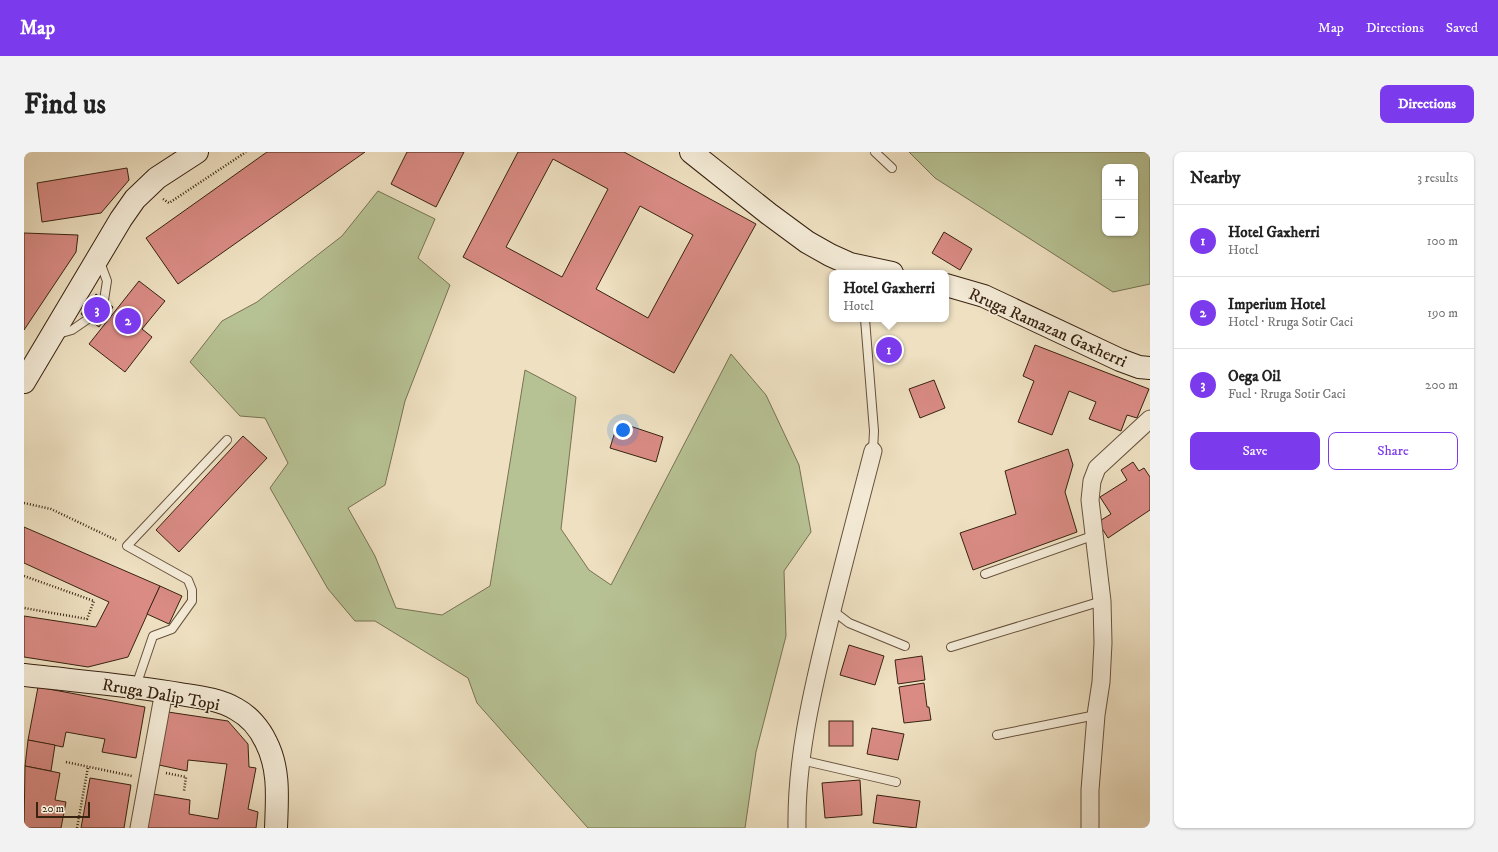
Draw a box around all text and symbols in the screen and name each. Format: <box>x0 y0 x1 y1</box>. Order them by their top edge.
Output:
text: Map <box>20 17 55 40</box>
text: Map <box>1318 19 1344 37</box>
text: Directions <box>1366 19 1424 37</box>
text: Saved <box>1446 19 1478 37</box>
button: Directions <box>1380 85 1474 123</box>
text: Find us <box>24 87 106 122</box>
map controls <box>1102 164 1138 236</box>
button: + <box>1102 164 1138 200</box>
text: Nearby <box>1190 167 1240 189</box>
text: 3 results <box>1417 170 1458 186</box>
button: − <box>1102 200 1138 236</box>
text: Hotel Gaxherri <box>1228 223 1320 242</box>
text: 1 <box>1201 233 1205 249</box>
text: 100 m <box>1427 233 1458 249</box>
text: Hotel <box>1228 242 1259 258</box>
popup <box>829 270 949 322</box>
text: Hotel Gaxherri <box>843 279 935 298</box>
street label: Rruga Ramazan Gaxherri <box>965 283 1130 373</box>
pin: 3 <box>84 295 110 325</box>
text: Imperium Hotel <box>1228 295 1326 314</box>
text: Hotel <box>843 298 874 314</box>
text: 2 <box>1200 305 1206 321</box>
text: 190 m <box>1427 305 1458 321</box>
pin: 2 <box>115 306 141 336</box>
text: Hotel · Rruga Sotir Caci <box>1228 314 1353 330</box>
pin: 1 <box>876 335 902 365</box>
text: Oega Oil <box>1228 367 1281 386</box>
text: 3 <box>1201 377 1205 393</box>
text: 200 m <box>1425 377 1458 393</box>
text: Fuel · Rruga Sotir Caci <box>1228 386 1346 402</box>
your location <box>613 420 633 440</box>
button: Save <box>1190 432 1320 470</box>
button: Share <box>1328 432 1458 470</box>
street label: Rruga Dalip Topi <box>100 674 221 716</box>
scale bar <box>36 800 90 819</box>
text: 20 m <box>42 802 64 816</box>

